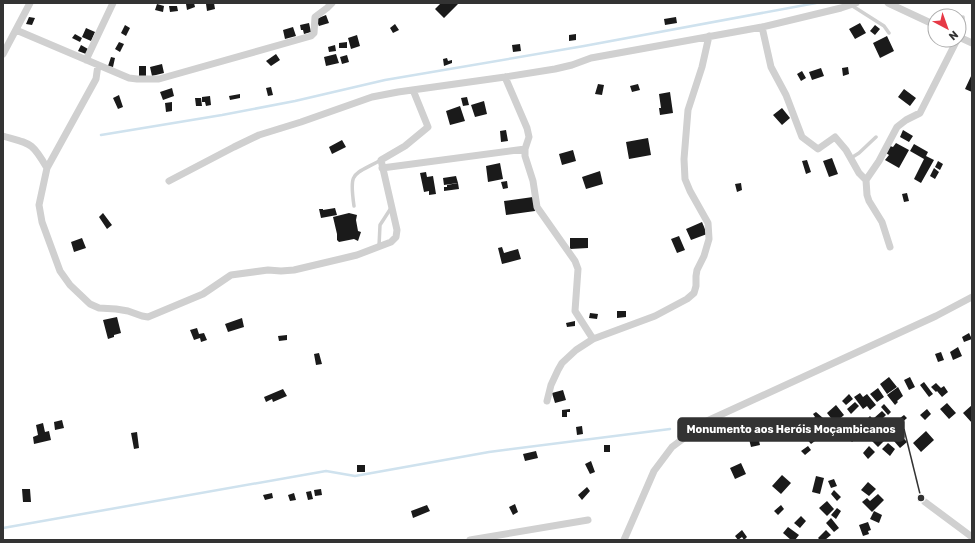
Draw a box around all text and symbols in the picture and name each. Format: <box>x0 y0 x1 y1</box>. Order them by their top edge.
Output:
north arrow <box>927 8 967 48</box>
text: N <box>946 28 960 43</box>
callout: Monumento aos Heróis Moçambicanos <box>678 418 904 441</box>
text: Monumento aos Heróis Moçambicanos <box>686 423 896 436</box>

